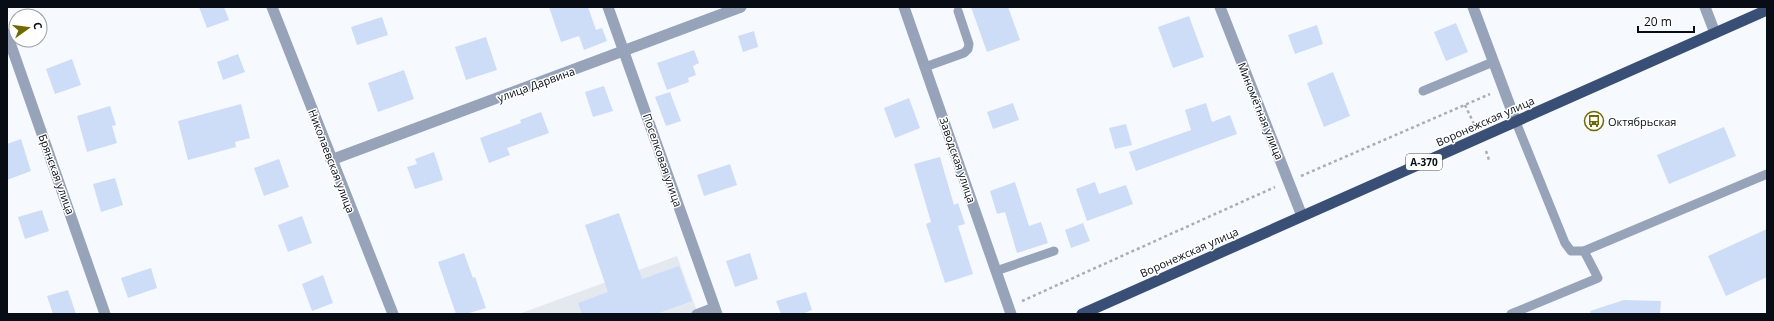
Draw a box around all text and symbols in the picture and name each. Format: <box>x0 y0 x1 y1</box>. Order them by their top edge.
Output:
north arrow <box>8 8 48 48</box>
scale bar <box>1638 8 1694 34</box>
text: 20 m <box>1644 13 1672 30</box>
text: С <box>30 20 46 31</box>
street label: Миномётная улица <box>1235 60 1287 162</box>
street label: улица Дарвина <box>495 63 577 105</box>
street label: Воронежская улица <box>1433 93 1537 149</box>
street label: Николаевская улица <box>305 107 359 215</box>
bus stop icon: Октябрьская <box>1583 110 1605 132</box>
street label: Поселковая улица <box>640 111 686 209</box>
place label: Октябрьская <box>1608 114 1676 129</box>
street label: Заводская улица <box>936 115 980 205</box>
street label: Брянская улица <box>36 132 78 216</box>
road number: А-370 <box>1406 154 1442 170</box>
street label: Воронежская улица <box>1137 224 1241 280</box>

